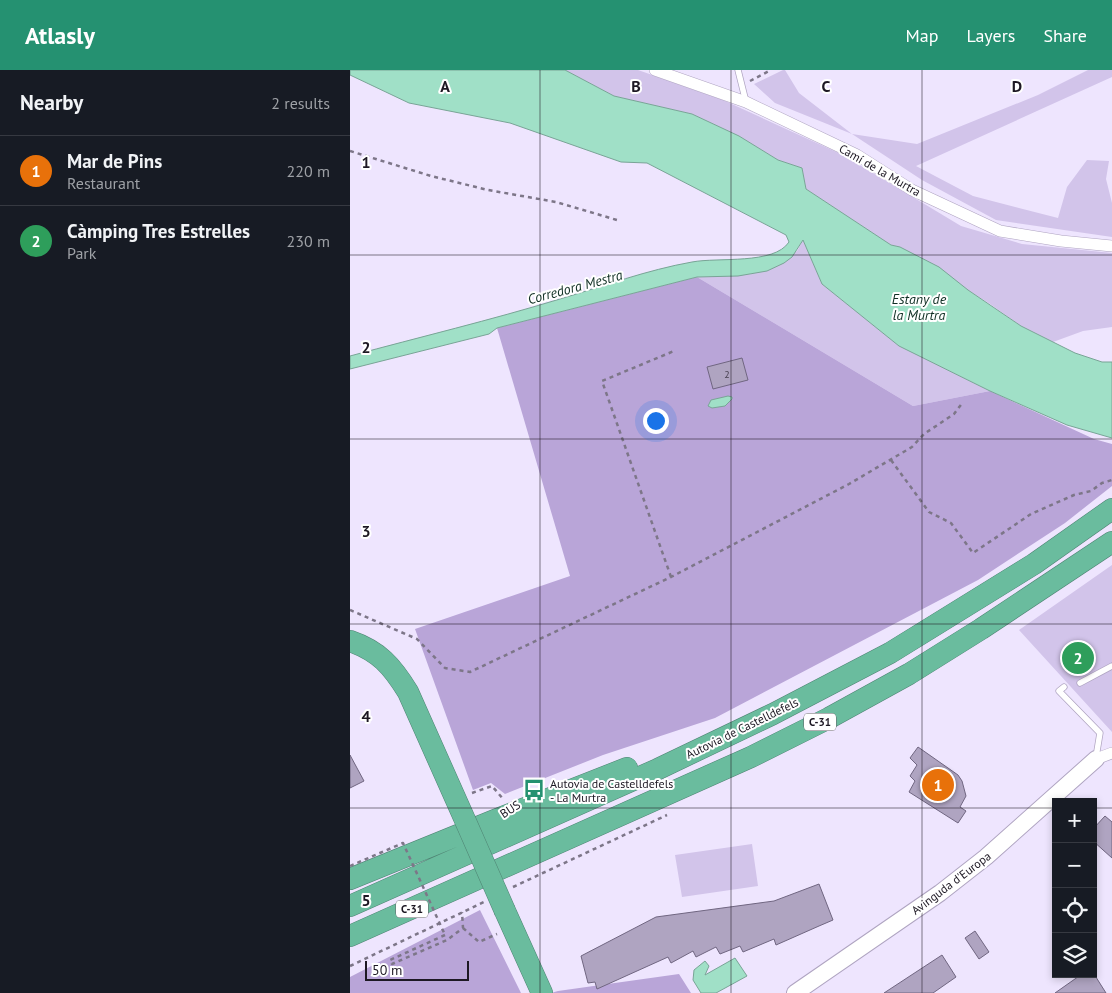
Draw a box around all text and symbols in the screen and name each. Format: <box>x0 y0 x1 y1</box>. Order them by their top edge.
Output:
text: Atlasly <box>25 20 95 51</box>
text: Map <box>906 24 938 47</box>
text: Layers <box>966 24 1015 47</box>
text: Share <box>1043 24 1087 47</box>
text: A <box>440 76 450 96</box>
text: B <box>631 76 641 96</box>
text: C <box>822 76 831 96</box>
text: D <box>1012 76 1022 96</box>
text: Nearby <box>20 89 83 116</box>
text: 2 results <box>271 93 330 113</box>
street label: Camí de la Murtra <box>837 141 923 199</box>
text: Mar de Pins <box>67 149 162 173</box>
text: 1 <box>361 152 371 172</box>
text: 1 <box>31 161 41 181</box>
text: 220 m <box>287 161 330 181</box>
text: Restaurant <box>67 173 140 193</box>
text: Càmping Tres Estrelles <box>67 219 250 243</box>
text: 2 <box>31 231 41 251</box>
text: 230 m <box>287 231 330 251</box>
text: Park <box>67 243 96 263</box>
water label: Corredora Mestra <box>526 266 624 308</box>
water label: Estany de la Murtra <box>892 290 947 324</box>
text: 2 <box>361 337 371 357</box>
house number: 2 <box>724 368 730 381</box>
your location <box>643 408 669 434</box>
text: 3 <box>361 521 371 541</box>
pin: 2 <box>1062 639 1094 677</box>
street label: Autovia de Castelldefels <box>683 694 801 762</box>
text: 4 <box>361 706 371 726</box>
road number: C-31 <box>804 714 836 730</box>
pin: 1 <box>922 766 954 804</box>
place label: Autovia de Castelldefels - La Murtra <box>550 776 673 805</box>
bus stop icon: Autovia de Castelldefels - La Murtra <box>521 777 547 803</box>
street label: BUS <box>497 797 523 821</box>
map controls <box>1052 798 1097 978</box>
button: + <box>1052 798 1097 843</box>
button: − <box>1052 843 1097 888</box>
street label: Avinguda d'Europa <box>908 848 994 918</box>
button: locate <box>1052 888 1097 933</box>
text: 5 <box>361 890 371 910</box>
road number: C-31 <box>396 901 428 918</box>
button: layers <box>1052 933 1097 978</box>
scale bar <box>365 958 469 981</box>
text: 50 m <box>372 961 402 979</box>

